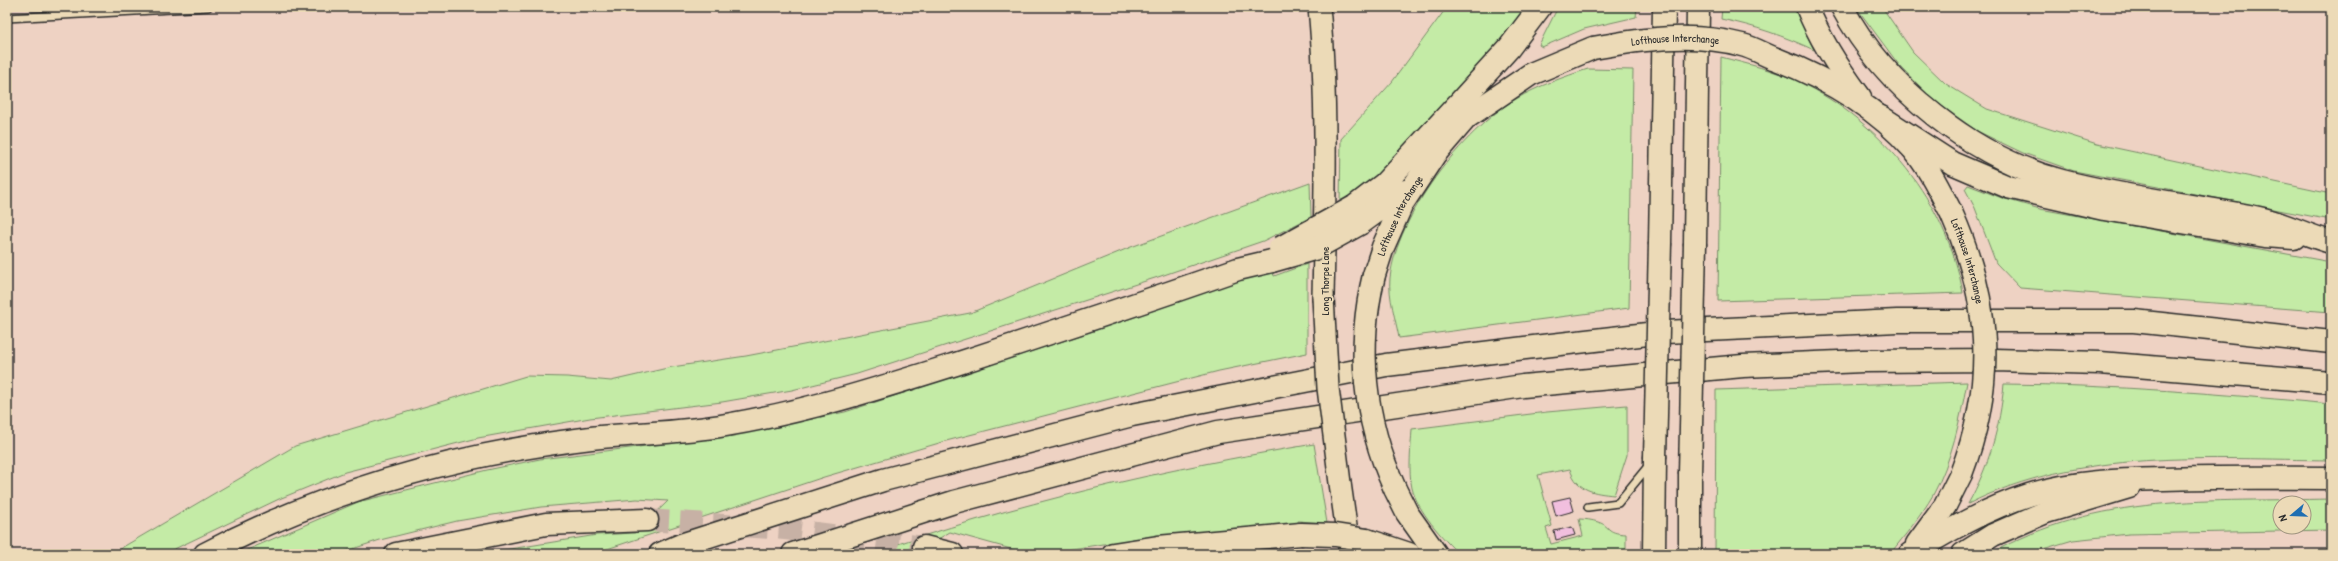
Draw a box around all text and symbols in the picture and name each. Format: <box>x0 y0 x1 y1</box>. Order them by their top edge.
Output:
street label: Lofthouse Interchange <box>1630 31 1721 49</box>
street label: Lofthouse Interchange <box>1374 172 1426 257</box>
street label: Lofthouse Interchange <box>1948 216 1987 305</box>
street label: Long Thorpe Lane <box>1318 246 1332 315</box>
north arrow <box>2272 495 2312 535</box>
text: N <box>2275 513 2290 523</box>

